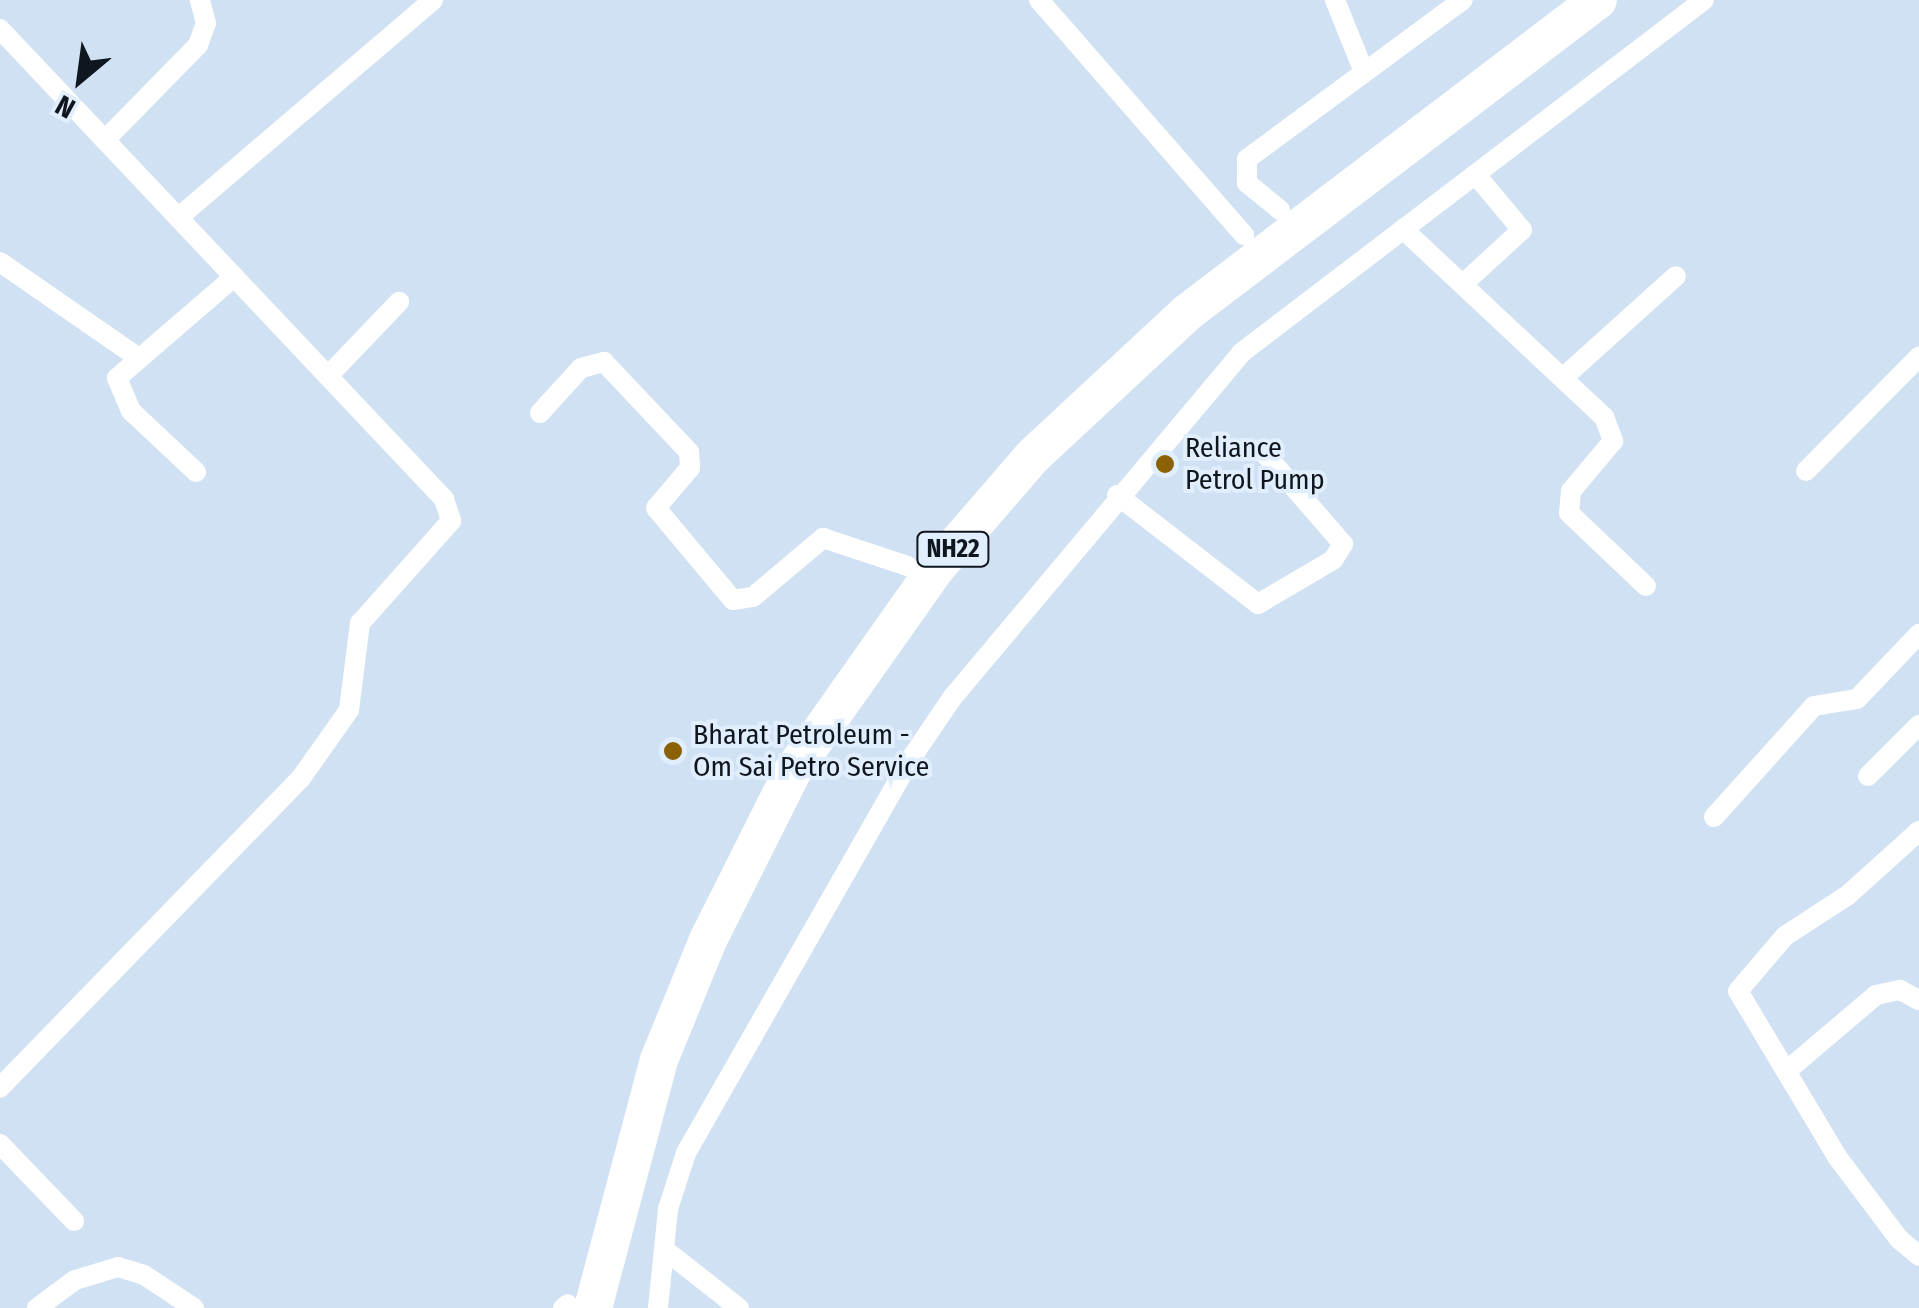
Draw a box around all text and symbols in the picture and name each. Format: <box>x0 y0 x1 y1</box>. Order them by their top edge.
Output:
north arrow <box>30 30 130 130</box>
text: N <box>50 88 81 125</box>
place label: Reliance Petrol Pump <box>1185 431 1325 497</box>
marker: Reliance Petrol Pump <box>1154 453 1176 475</box>
road number: NH22 <box>916 529 990 569</box>
place label: Bharat Petroleum - Om Sai Petro Service <box>693 718 929 784</box>
marker: Bharat Petroleum - Om Sai Petro Service <box>662 740 684 762</box>

